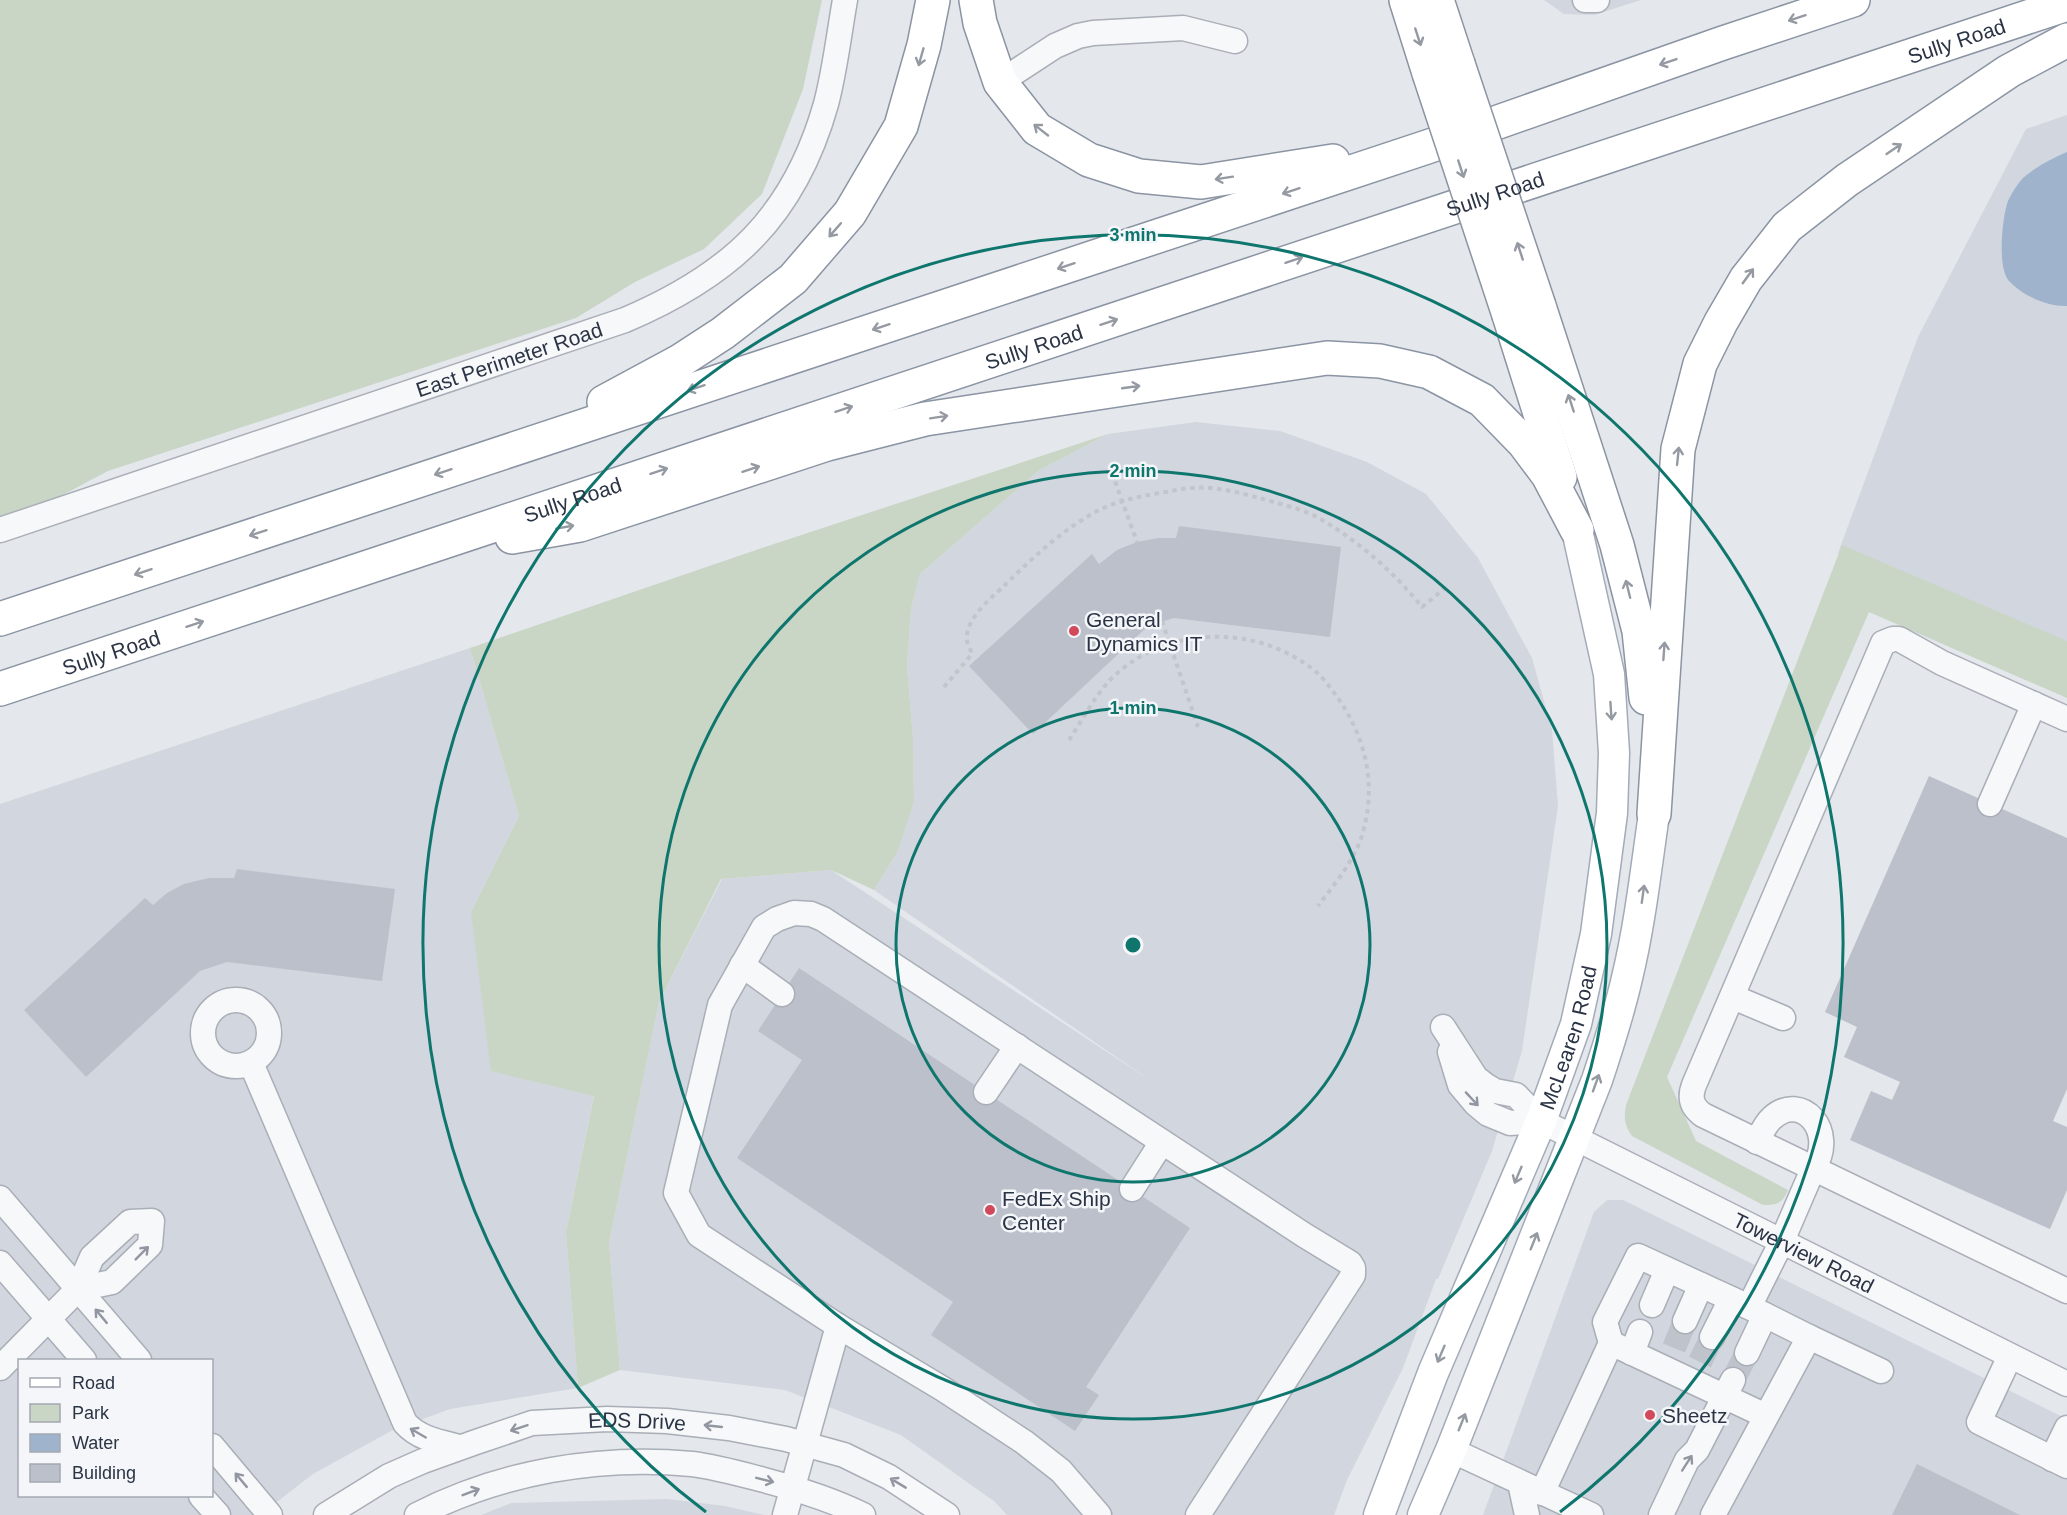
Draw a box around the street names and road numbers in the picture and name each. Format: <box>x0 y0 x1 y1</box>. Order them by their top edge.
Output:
street label: Sully Road <box>1905 14 2008 68</box>
street label: Sully Road <box>1443 167 1547 220</box>
street label: East Perimeter Road <box>413 317 605 401</box>
street label: Sully Road <box>982 320 1086 373</box>
street label: Sully Road <box>521 472 624 526</box>
street label: Sully Road <box>59 625 163 679</box>
street label: McLearen Road <box>1535 963 1600 1113</box>
street label: Towerview Road <box>1730 1208 1878 1297</box>
street label: EDS Drive <box>588 1407 687 1435</box>

